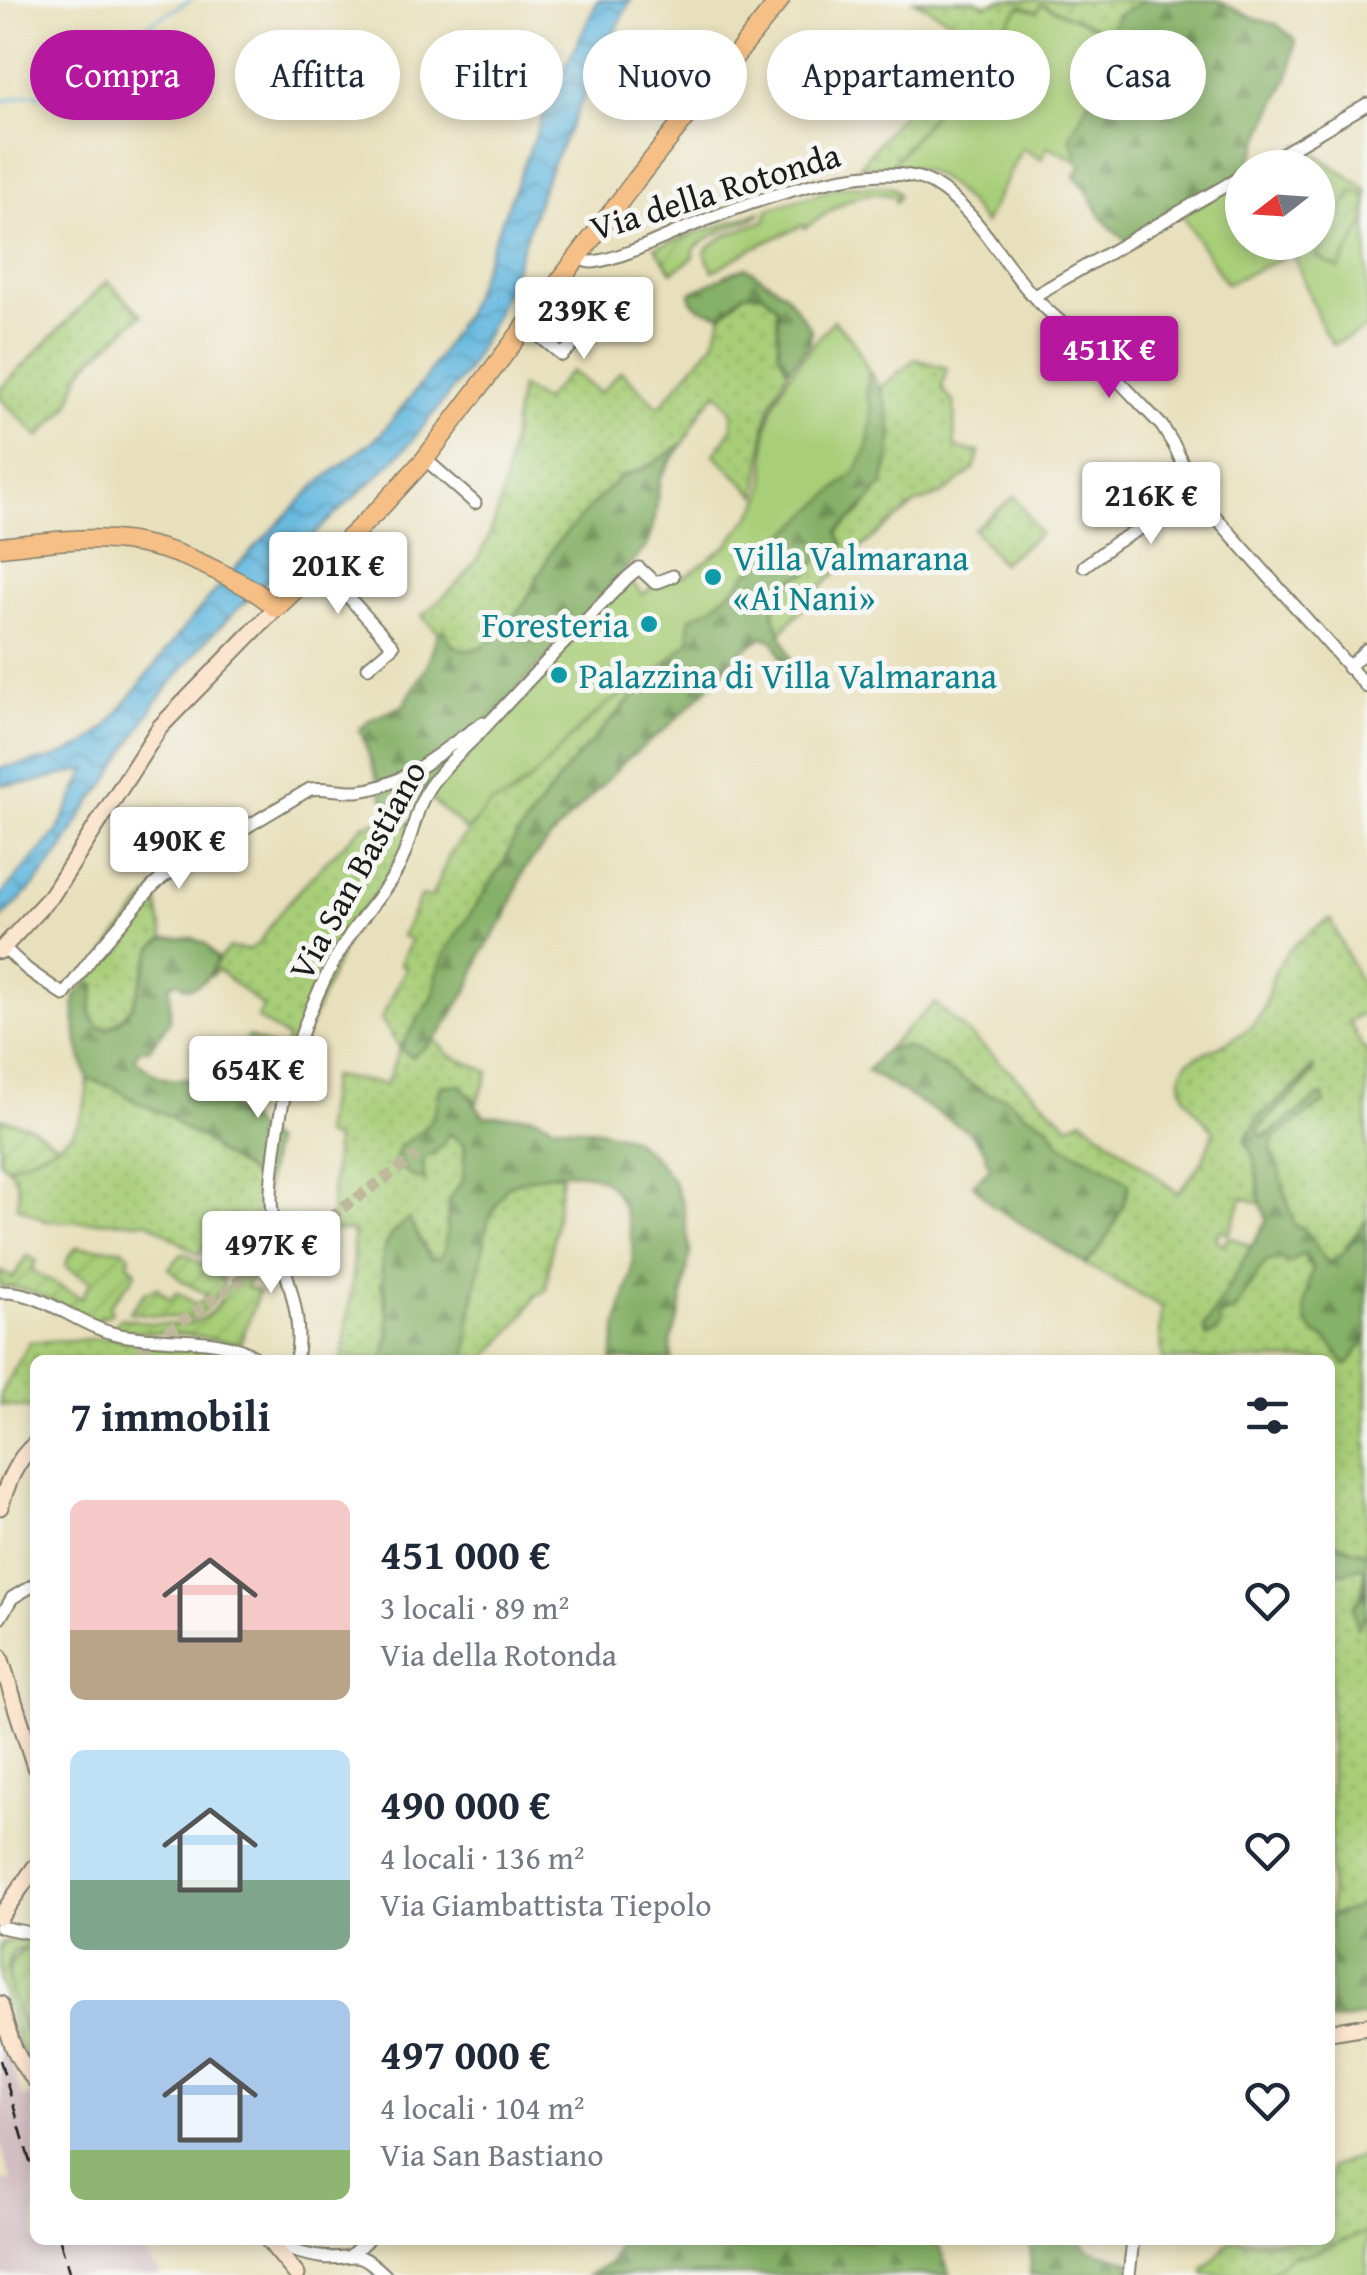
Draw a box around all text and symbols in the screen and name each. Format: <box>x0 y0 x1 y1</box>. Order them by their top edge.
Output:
chip: Compra <box>30 30 215 120</box>
chip: Affitta <box>235 30 400 120</box>
chip: Filtri <box>420 30 563 120</box>
chip: Nuovo <box>583 30 747 120</box>
chip: Appartamento <box>767 30 1050 120</box>
chip: Casa <box>1070 30 1206 120</box>
street label: Via della Rotonda <box>584 129 847 253</box>
north arrow <box>1225 150 1335 260</box>
map controls <box>1225 150 1335 260</box>
pin: 239K € <box>503 277 665 362</box>
text: 239K € <box>537 286 631 333</box>
pin: 451K € <box>1028 316 1190 401</box>
text: 451K € <box>1062 325 1156 372</box>
pin: 216K € <box>1070 462 1232 547</box>
text: 216K € <box>1104 471 1198 518</box>
pin: 201K € <box>257 532 419 617</box>
place label: Villa Valmarana «Ai Nani» <box>733 532 969 623</box>
text: 201K € <box>291 541 385 588</box>
marker: Villa Valmarana «Ai Nani» <box>702 566 724 588</box>
place label: Foresteria <box>482 599 629 650</box>
marker: Foresteria <box>638 613 660 635</box>
place label: Palazzina di Villa Valmarana <box>579 650 998 701</box>
marker: Palazzina di Villa Valmarana <box>548 664 570 686</box>
street label: Via San Bastiano <box>275 751 439 989</box>
pin: 490K € <box>98 807 260 892</box>
text: 490K € <box>132 816 226 863</box>
pin: 654K € <box>177 1036 339 1121</box>
text: 654K € <box>211 1045 305 1092</box>
pin: 497K € <box>190 1211 352 1296</box>
text: 497K € <box>224 1220 318 1267</box>
text: 7 immobili <box>70 1385 270 1446</box>
icon: filters <box>1240 1388 1295 1443</box>
text: 451 000 € <box>380 1523 551 1584</box>
icon: home <box>150 1540 270 1660</box>
icon: heart <box>1240 1573 1295 1628</box>
text: 3 locali · 89 m² <box>380 1584 569 1631</box>
text: Via della Rotonda <box>380 1631 617 1678</box>
text: 490 000 € <box>380 1773 551 1834</box>
icon: home <box>150 1790 270 1910</box>
icon: heart <box>1240 1823 1295 1878</box>
text: 4 locali · 136 m² <box>380 1834 585 1881</box>
text: Via Giambattista Tiepolo <box>380 1881 712 1928</box>
text: 497 000 € <box>380 2023 551 2084</box>
icon: home <box>150 2040 270 2160</box>
icon: heart <box>1240 2073 1295 2128</box>
text: 4 locali · 104 m² <box>380 2084 585 2131</box>
text: Via San Bastiano <box>380 2131 604 2178</box>

